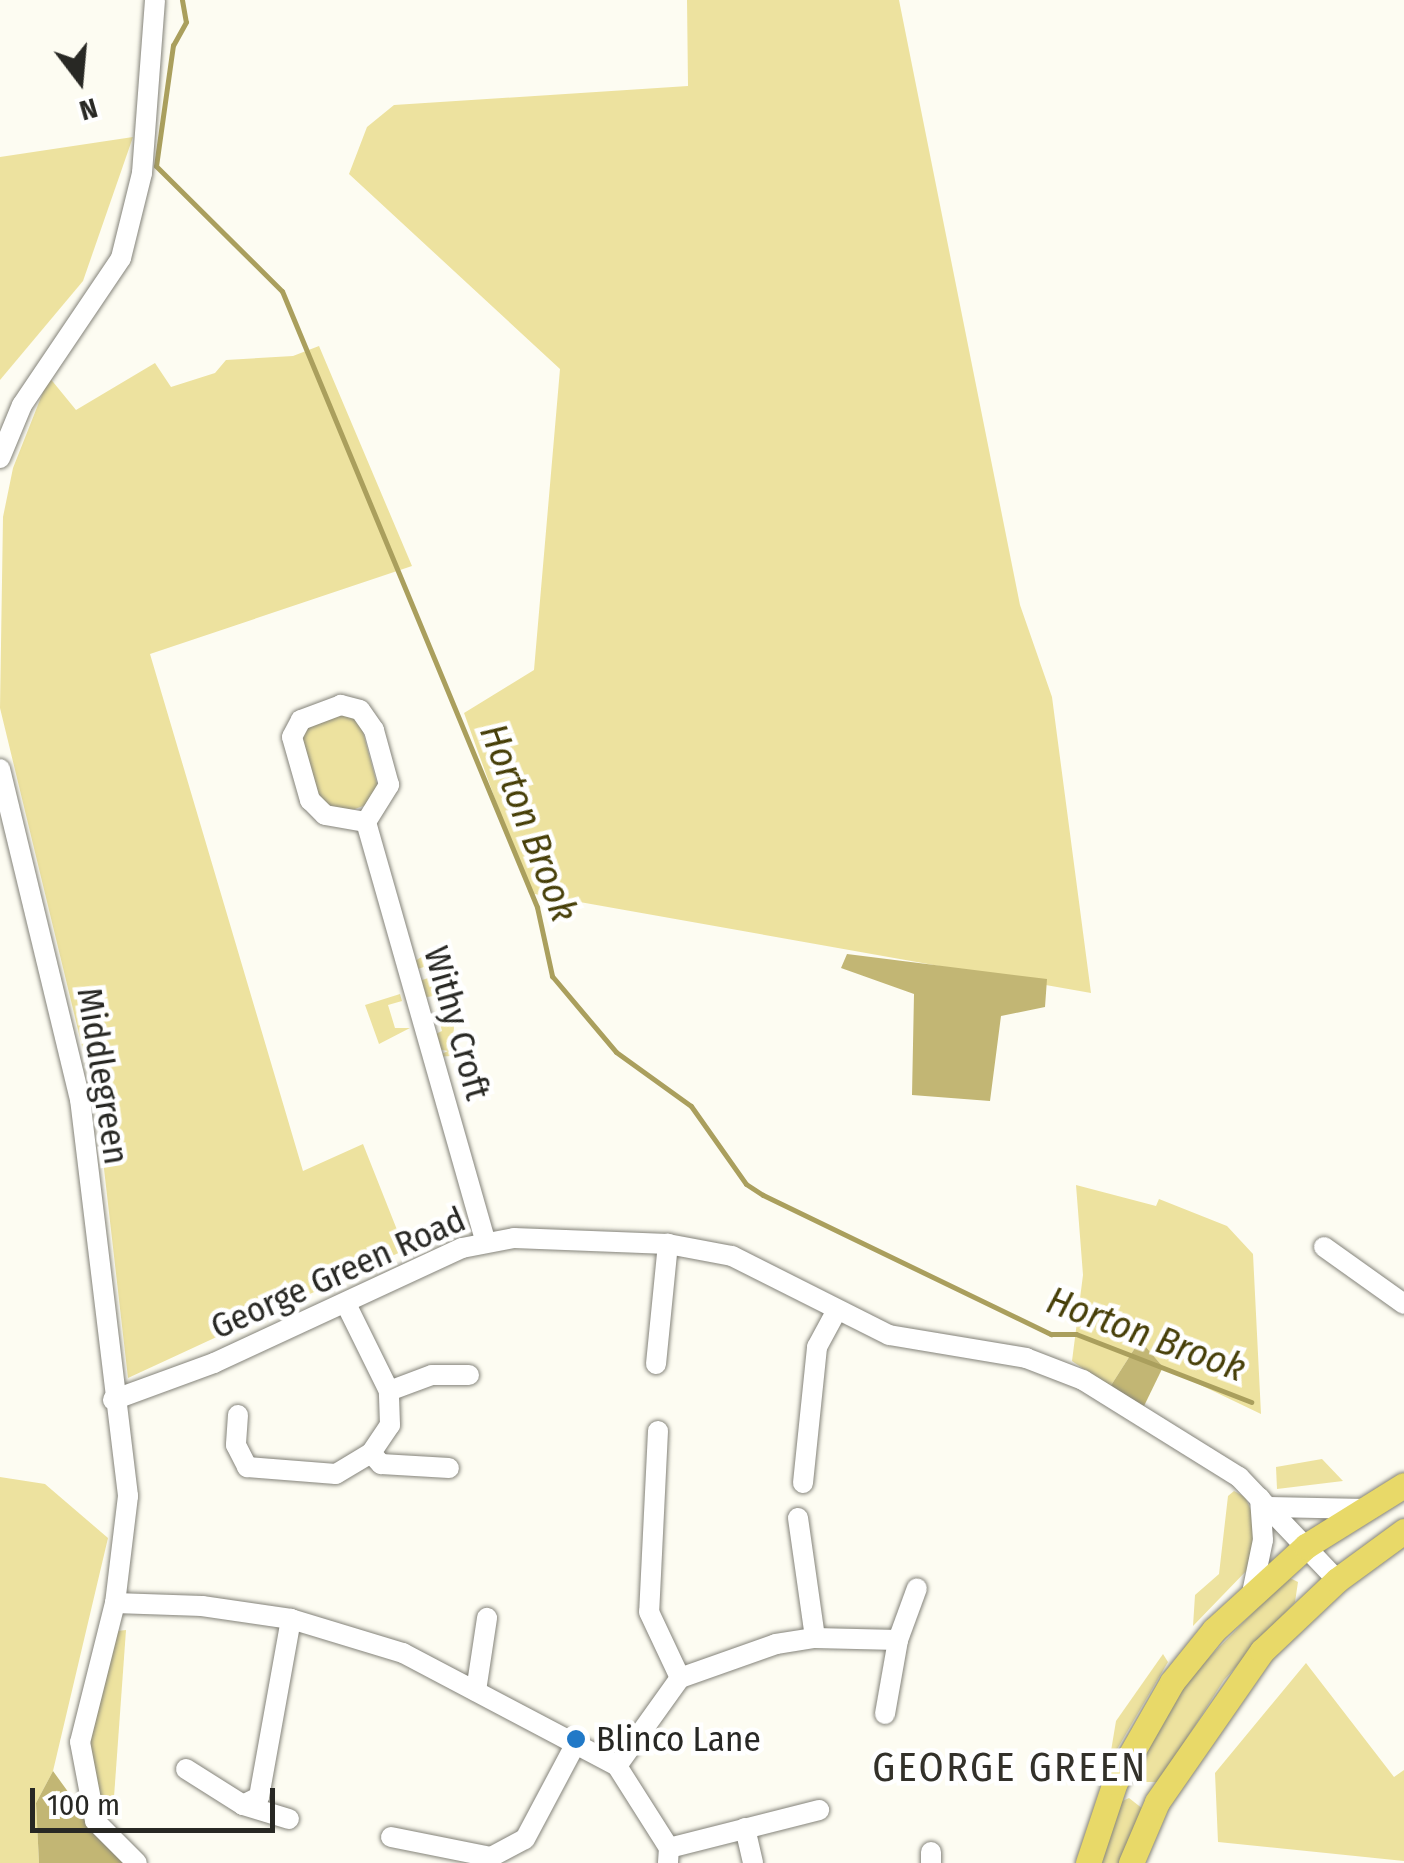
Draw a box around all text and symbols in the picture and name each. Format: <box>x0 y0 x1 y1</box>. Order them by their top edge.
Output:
north arrow <box>30 30 130 130</box>
text: N <box>76 91 101 127</box>
water label: Horton Brook <box>469 718 587 928</box>
street label: Withy Croft <box>415 941 499 1105</box>
street label: Middlegreen <box>68 985 138 1167</box>
street label: George Green Road <box>204 1198 472 1348</box>
water label: Horton Brook <box>1041 1278 1251 1392</box>
place label: Blinco Lane <box>596 1718 761 1760</box>
marker: Blinco Lane <box>565 1728 587 1750</box>
district label: GEORGE GREEN <box>872 1744 1148 1792</box>
scale bar <box>35 1768 280 1830</box>
text: 100 m <box>47 1787 120 1823</box>

